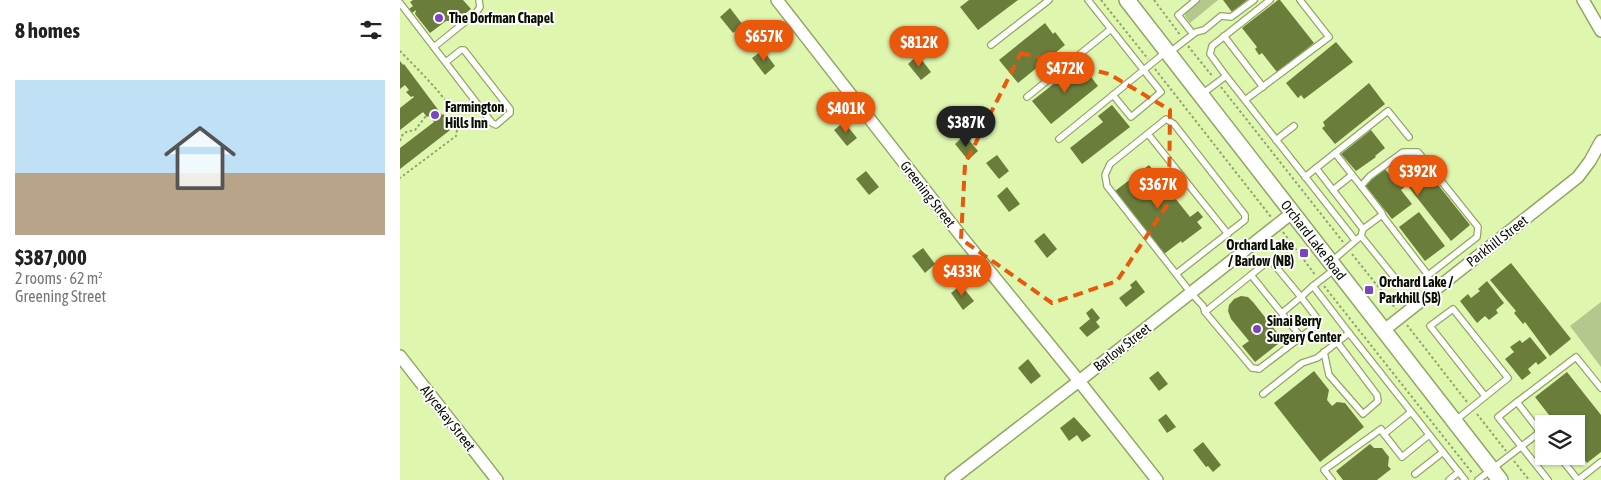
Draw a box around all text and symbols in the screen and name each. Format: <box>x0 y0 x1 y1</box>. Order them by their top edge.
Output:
place label: The Dorfman Chapel <box>449 10 554 26</box>
marker: The Dorfman Chapel <box>433 12 445 24</box>
icon: filters <box>357 16 385 44</box>
text: 8 homes <box>15 18 80 42</box>
pin: $657K <box>729 20 799 62</box>
pin: $812K <box>884 26 954 68</box>
text: $657K <box>745 27 783 45</box>
text: $812K <box>900 33 938 51</box>
pin: $472K <box>1030 52 1100 94</box>
text: $472K <box>1046 59 1084 77</box>
pin: $401K <box>811 92 881 134</box>
place label: Farmington Hills Inn <box>445 99 505 131</box>
text: $401K <box>827 99 865 117</box>
pin: $387K <box>931 106 1001 148</box>
marker: Farmington Hills Inn <box>429 109 441 121</box>
icon: home <box>155 113 245 203</box>
text: $387K <box>947 113 985 131</box>
pin: $392K <box>1383 154 1453 197</box>
street label: Greening Street <box>897 158 959 230</box>
text: $392K <box>1399 162 1437 180</box>
pin: $367K <box>1123 168 1193 210</box>
text: $367K <box>1139 175 1177 193</box>
street label: Orchard Lake Road <box>1278 197 1349 283</box>
street label: Parkhill Street <box>1463 212 1531 270</box>
place label: Orchard Lake / Barlow (NB) <box>1226 237 1294 269</box>
text: $387,000 <box>15 245 87 269</box>
marker: Orchard Lake / Barlow (NB) <box>1298 247 1310 259</box>
pin: $433K <box>927 254 997 297</box>
text: $433K <box>943 262 981 280</box>
text: 2 rooms · 62 m² <box>15 269 103 287</box>
place label: Orchard Lake / Parkhill (SB) <box>1379 274 1454 306</box>
marker: Orchard Lake / Parkhill (SB) <box>1363 284 1375 296</box>
text: Greening Street <box>15 287 106 305</box>
place label: Sinai Berry Surgery Center <box>1267 313 1342 345</box>
street label: Barlow Street <box>1090 320 1154 374</box>
marker: Sinai Berry Surgery Center <box>1251 323 1263 335</box>
street label: Alycekay Street <box>417 382 479 454</box>
map controls <box>1535 415 1585 465</box>
button: layers <box>1535 415 1585 465</box>

